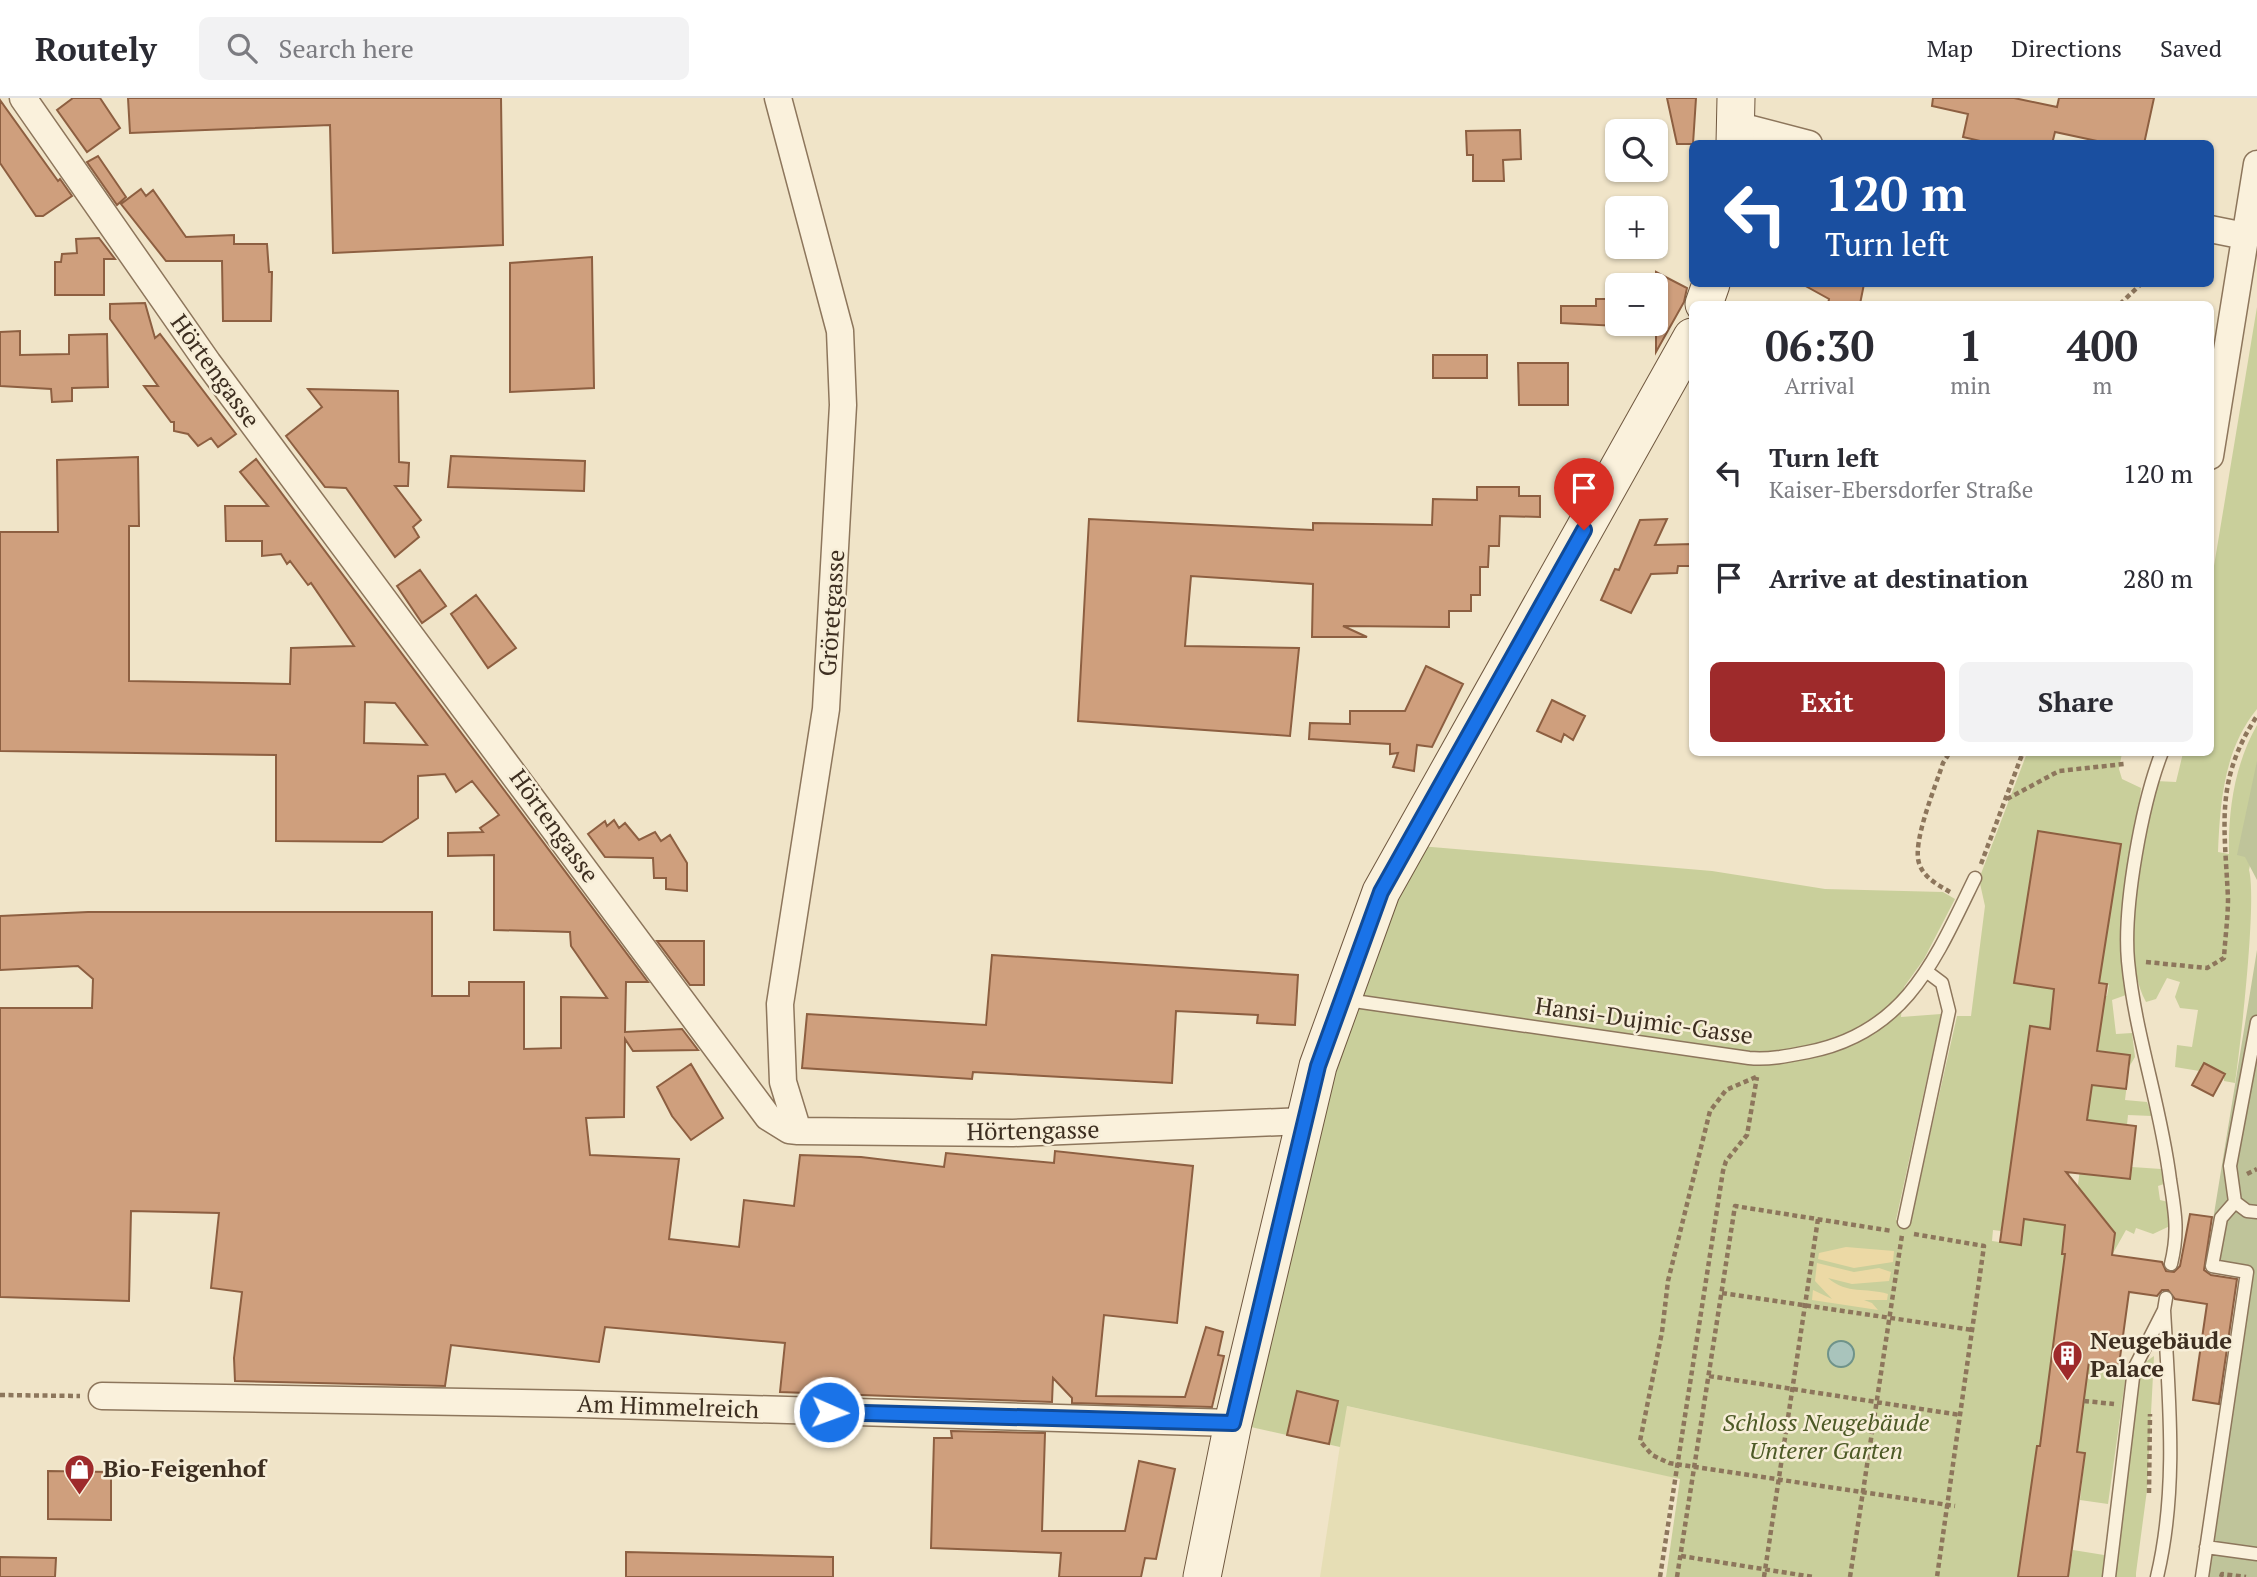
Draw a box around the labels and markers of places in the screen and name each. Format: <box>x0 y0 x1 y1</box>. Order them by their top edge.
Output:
pin <box>1554 458 1614 530</box>
place label: Neugebäude Palace <box>2090 1324 2232 1384</box>
building icon: Neugebäude Palace <box>2050 1338 2084 1382</box>
shop icon: Bio-Feigenhof <box>63 1452 97 1496</box>
place label: Bio-Feigenhof <box>103 1452 268 1484</box>

